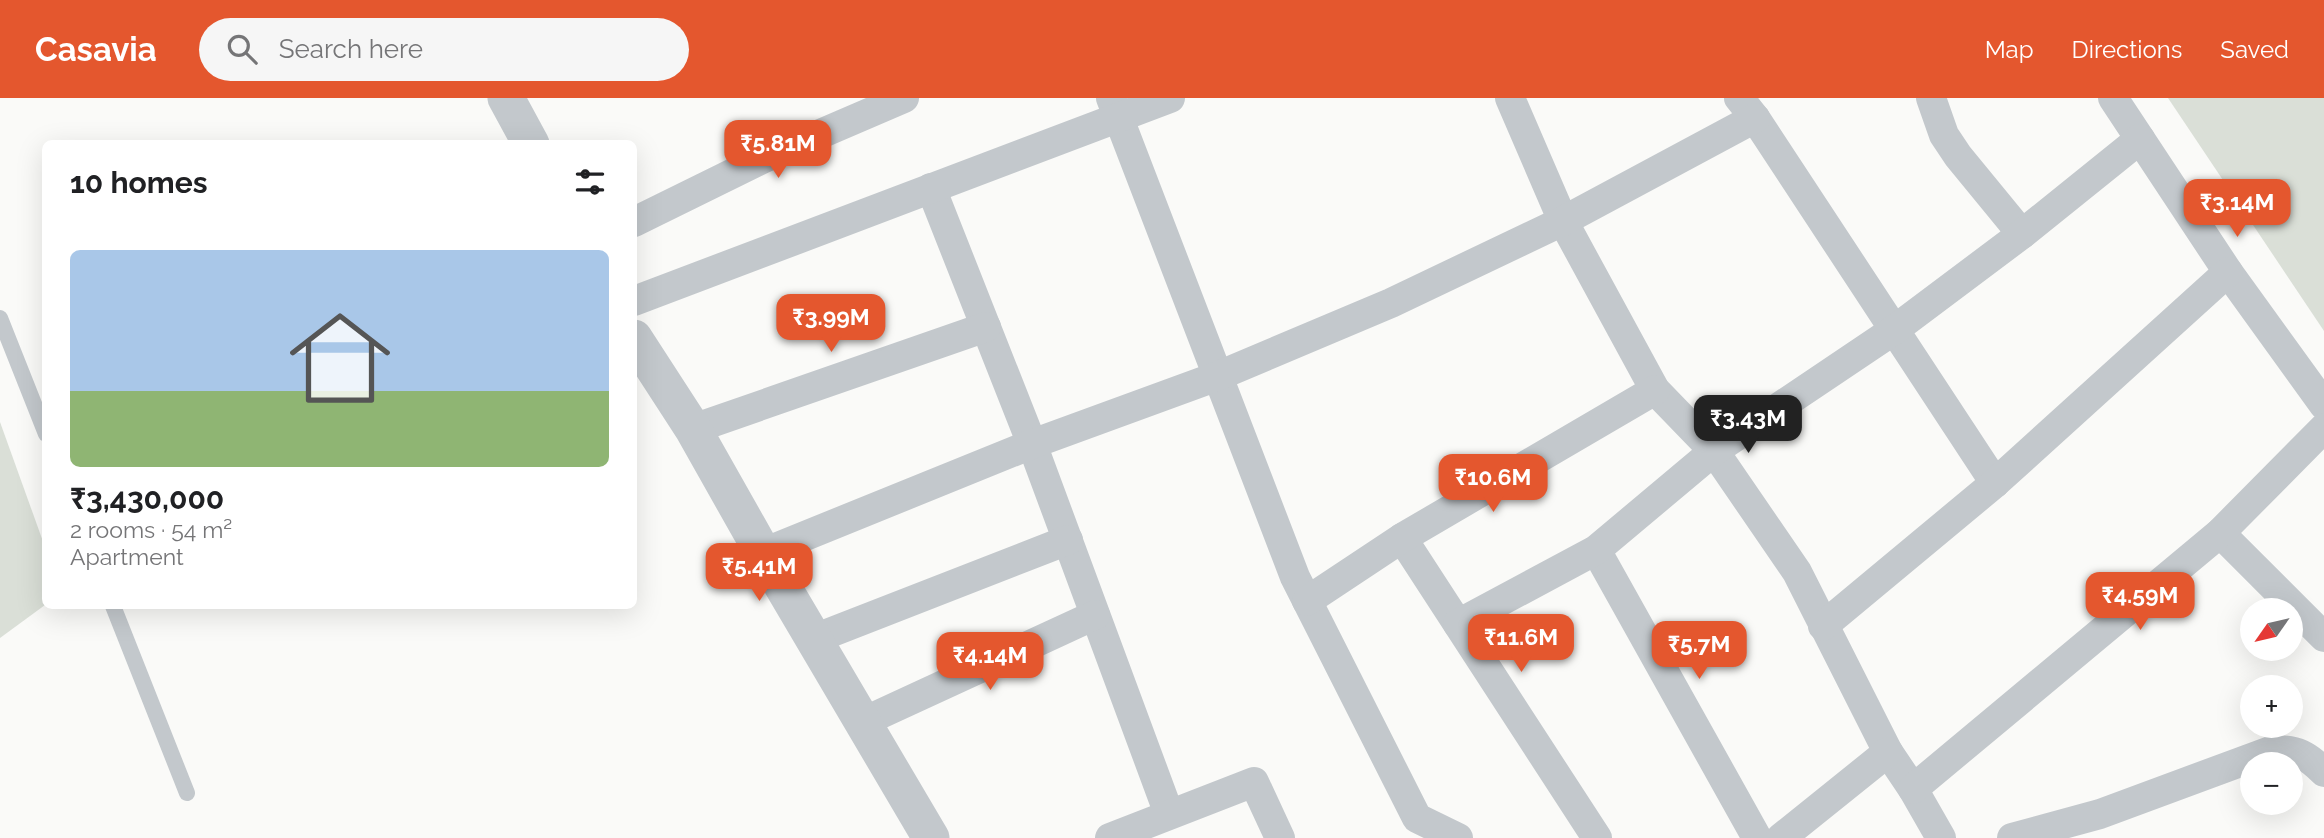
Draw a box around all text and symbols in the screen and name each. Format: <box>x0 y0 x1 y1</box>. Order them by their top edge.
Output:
search box <box>199 18 689 81</box>
text: Casavia <box>35 30 157 69</box>
icon: search <box>223 30 261 68</box>
text: Search here <box>279 34 423 64</box>
text: Map <box>1985 35 2034 64</box>
text: Directions <box>2072 35 2182 64</box>
text: Saved <box>2220 35 2289 64</box>
pin: ₹5.81M <box>721 120 835 180</box>
text: ₹5.81M <box>740 129 816 156</box>
icon: filters <box>571 163 609 201</box>
text: 10 homes <box>70 165 207 200</box>
pin: ₹3.14M <box>2180 180 2294 239</box>
text: ₹3.14M <box>2200 188 2274 215</box>
pin: ₹3.99M <box>774 294 888 354</box>
icon: home <box>277 295 403 421</box>
text: ₹3.99M <box>792 303 870 330</box>
pin: ₹3.43M <box>1691 396 1805 455</box>
text: ₹3.43M <box>1710 404 1786 431</box>
pin: ₹10.6M <box>1436 454 1550 514</box>
text: ₹10.6M <box>1455 463 1531 490</box>
text: ₹3,430,000 <box>70 481 224 516</box>
text: 2 rooms · 54 m² <box>70 516 232 543</box>
text: Apartment <box>70 543 184 570</box>
pin: ₹5.41M <box>702 544 816 603</box>
text: ₹5.41M <box>722 552 796 579</box>
pin: ₹4.59M <box>2083 573 2197 632</box>
text: ₹4.59M <box>2102 581 2178 608</box>
north arrow <box>2240 598 2303 662</box>
map controls <box>2240 598 2303 815</box>
pin: ₹11.6M <box>1464 614 1578 674</box>
pin: ₹5.7M <box>1650 622 1748 681</box>
text: ₹11.6M <box>1484 623 1558 650</box>
text: ₹5.7M <box>1668 630 1730 657</box>
pin: ₹4.14M <box>933 632 1047 692</box>
text: ₹4.14M <box>952 641 1028 668</box>
button: + <box>2240 675 2303 738</box>
button: − <box>2240 752 2303 815</box>

